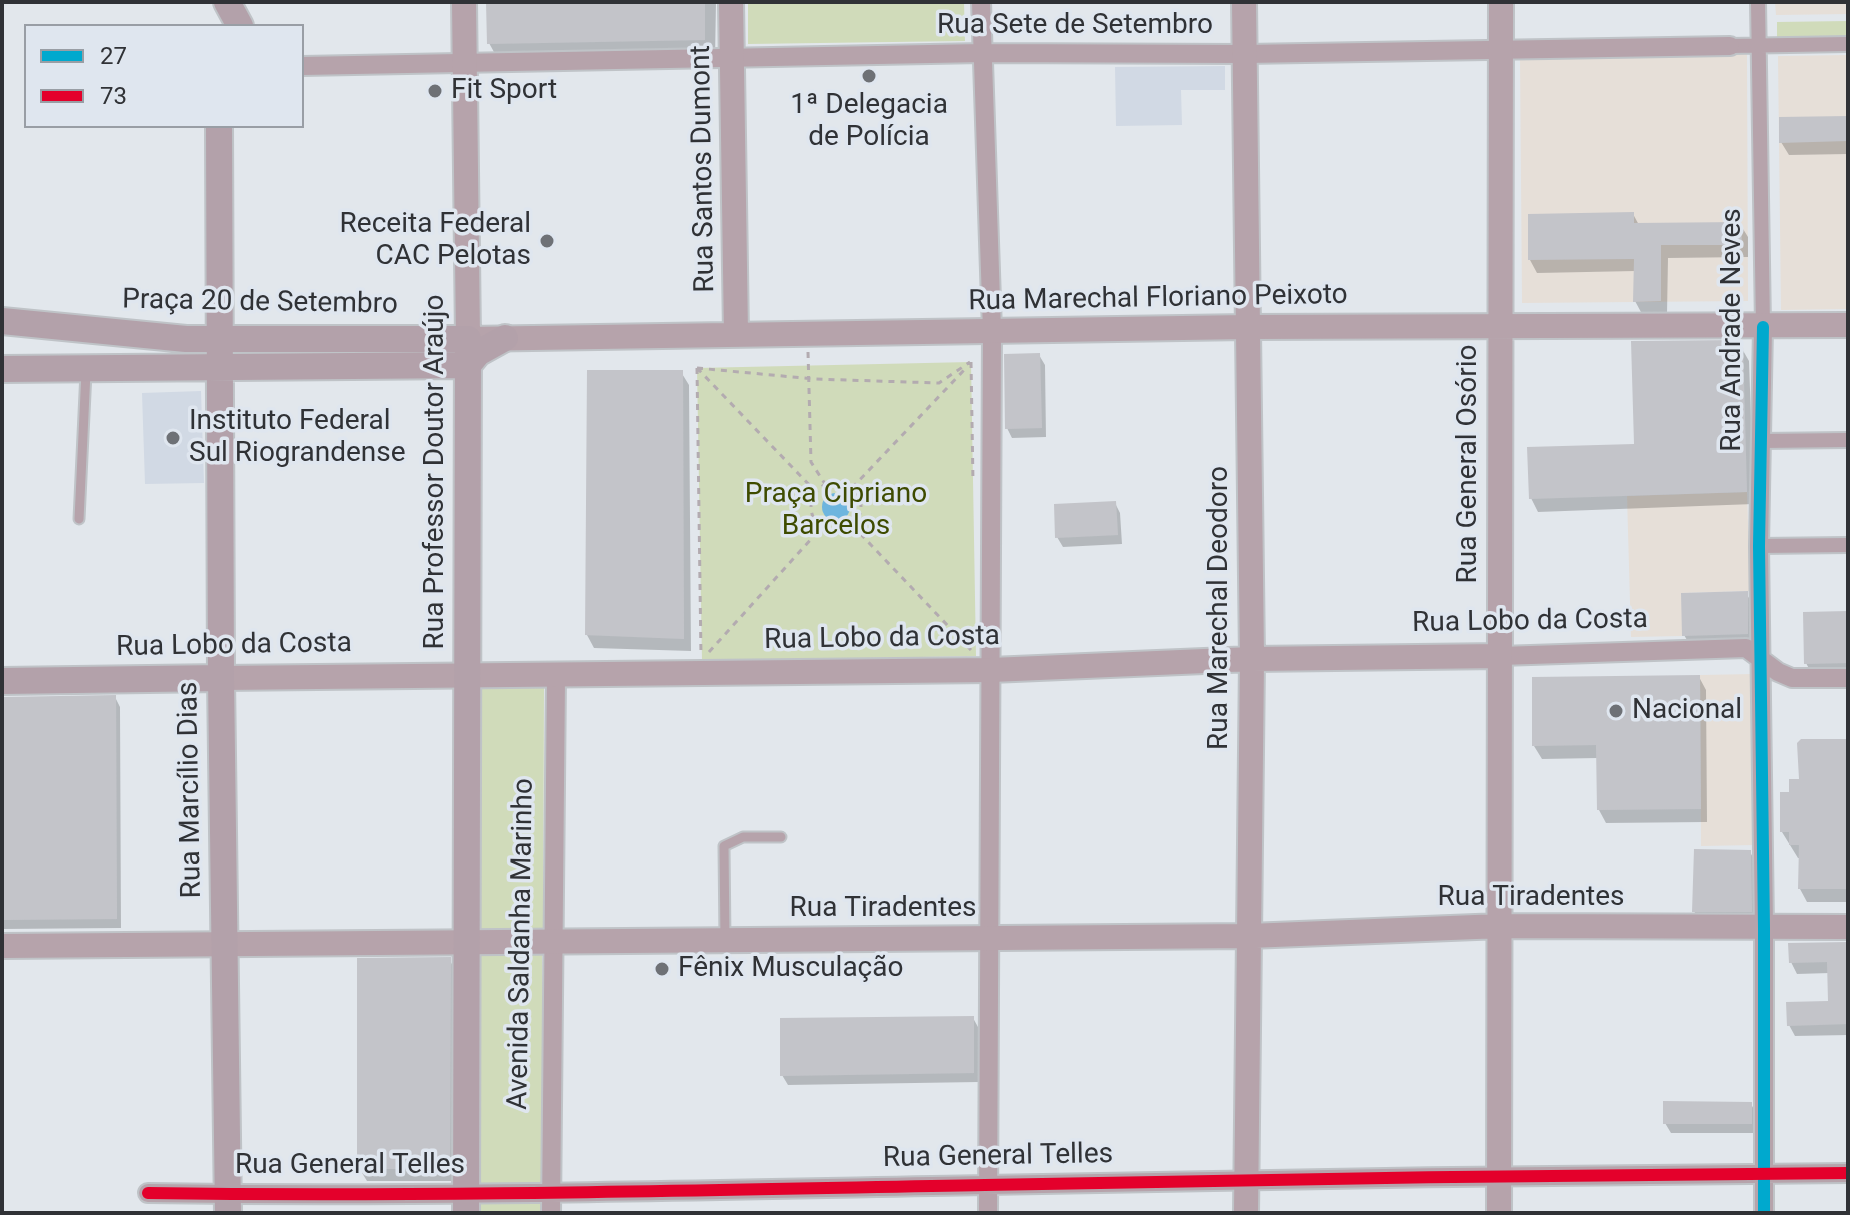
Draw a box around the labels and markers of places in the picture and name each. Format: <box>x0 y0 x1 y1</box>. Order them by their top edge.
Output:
marker: 1ª Delegacia de Polícia <box>860 67 878 85</box>
place label: Fit Sport <box>451 74 557 108</box>
marker: Fit Sport <box>426 82 444 100</box>
place label: 1ª Delegacia de Polícia <box>790 89 948 155</box>
place label: Receita Federal CAC Pelotas <box>340 208 531 274</box>
marker: Receita Federal CAC Pelotas <box>538 232 556 250</box>
place label: Instituto Federal Sul Riograndense <box>189 405 406 471</box>
marker: Instituto Federal Sul Riograndense <box>164 429 182 447</box>
place label: Nacional <box>1632 694 1742 728</box>
marker: Nacional <box>1607 702 1625 720</box>
place label: Fênix Musculação <box>678 952 903 986</box>
marker: Fênix Musculação <box>653 960 671 978</box>

